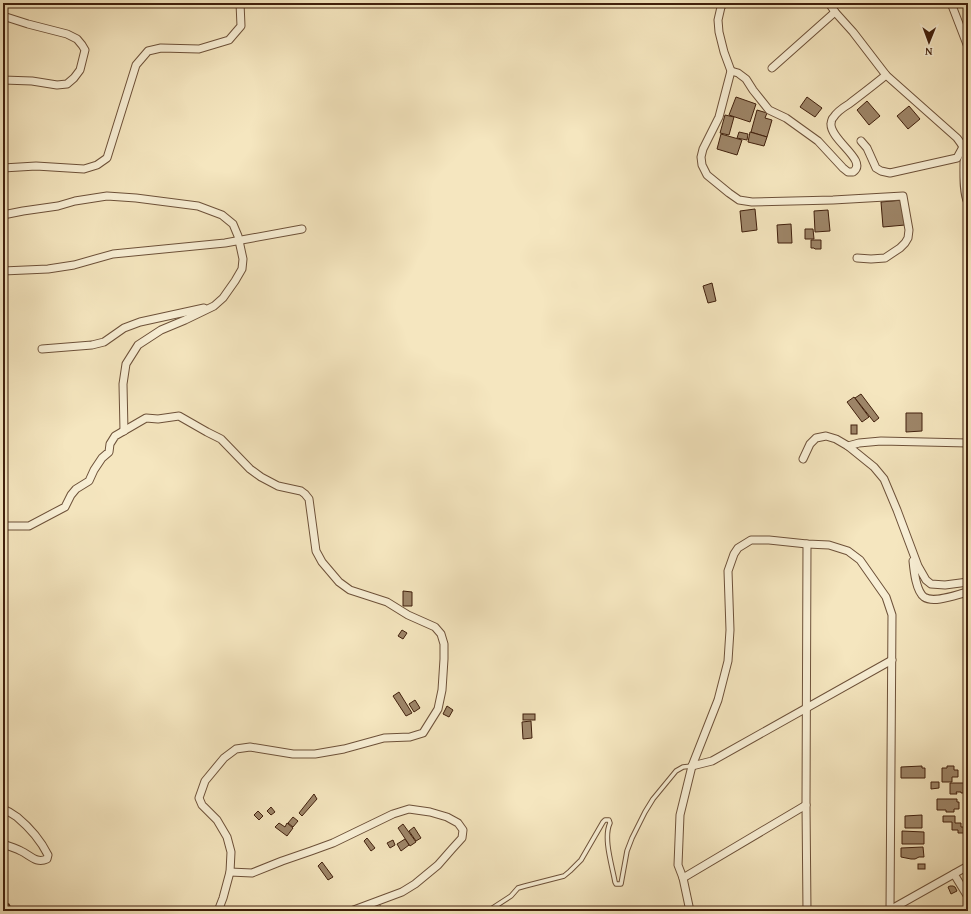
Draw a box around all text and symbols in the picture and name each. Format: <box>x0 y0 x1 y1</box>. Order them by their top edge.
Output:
north arrow <box>909 22 949 62</box>
text: N <box>924 44 933 60</box>

